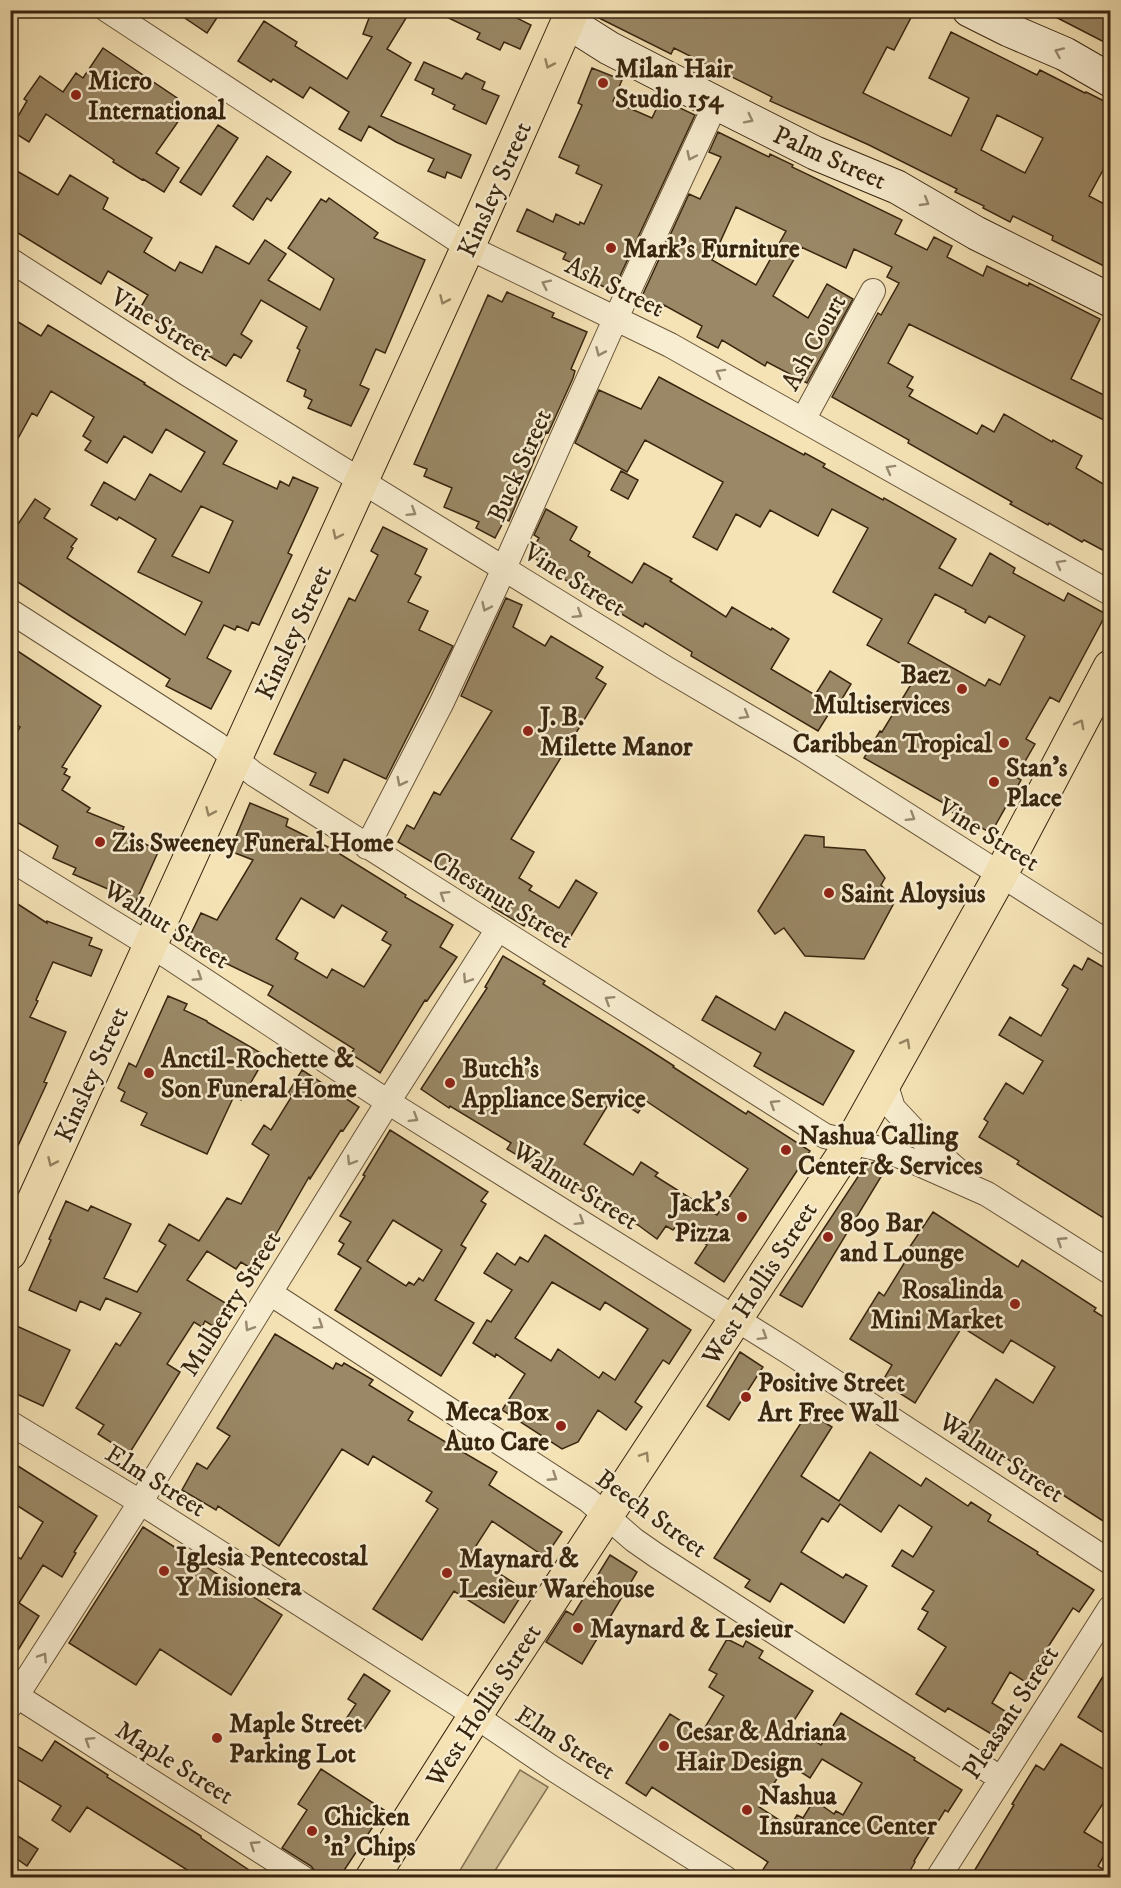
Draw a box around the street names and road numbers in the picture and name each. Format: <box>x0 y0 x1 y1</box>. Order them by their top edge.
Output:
street label: Kinsley Street <box>451 117 540 263</box>
street label: Palm Street <box>768 119 891 198</box>
street label: Ash Street <box>559 249 669 325</box>
street label: Vine Street <box>103 280 218 370</box>
street label: Ash Court <box>774 289 854 397</box>
street label: Buck Street <box>481 404 560 527</box>
street label: Vine Street <box>516 535 631 625</box>
street label: Kinsley Street <box>249 560 340 705</box>
street label: Vine Street <box>930 790 1045 880</box>
street label: Chestnut Street <box>426 844 579 957</box>
street label: Walnut Street <box>96 873 235 977</box>
street label: Kinsley Street <box>48 1002 137 1148</box>
street label: Walnut Street <box>505 1134 644 1238</box>
street label: West Hollis Street <box>695 1196 825 1372</box>
street label: Mulberry Street <box>173 1225 289 1383</box>
street label: Walnut Street <box>932 1405 1070 1511</box>
street label: Elm Street <box>99 1437 212 1525</box>
street label: Beech Street <box>589 1463 713 1566</box>
street label: West Hollis Street <box>419 1618 549 1794</box>
street label: Pleasant Street <box>956 1640 1067 1786</box>
street label: Elm Street <box>509 1699 621 1788</box>
street label: Maple Street <box>109 1714 239 1813</box>

